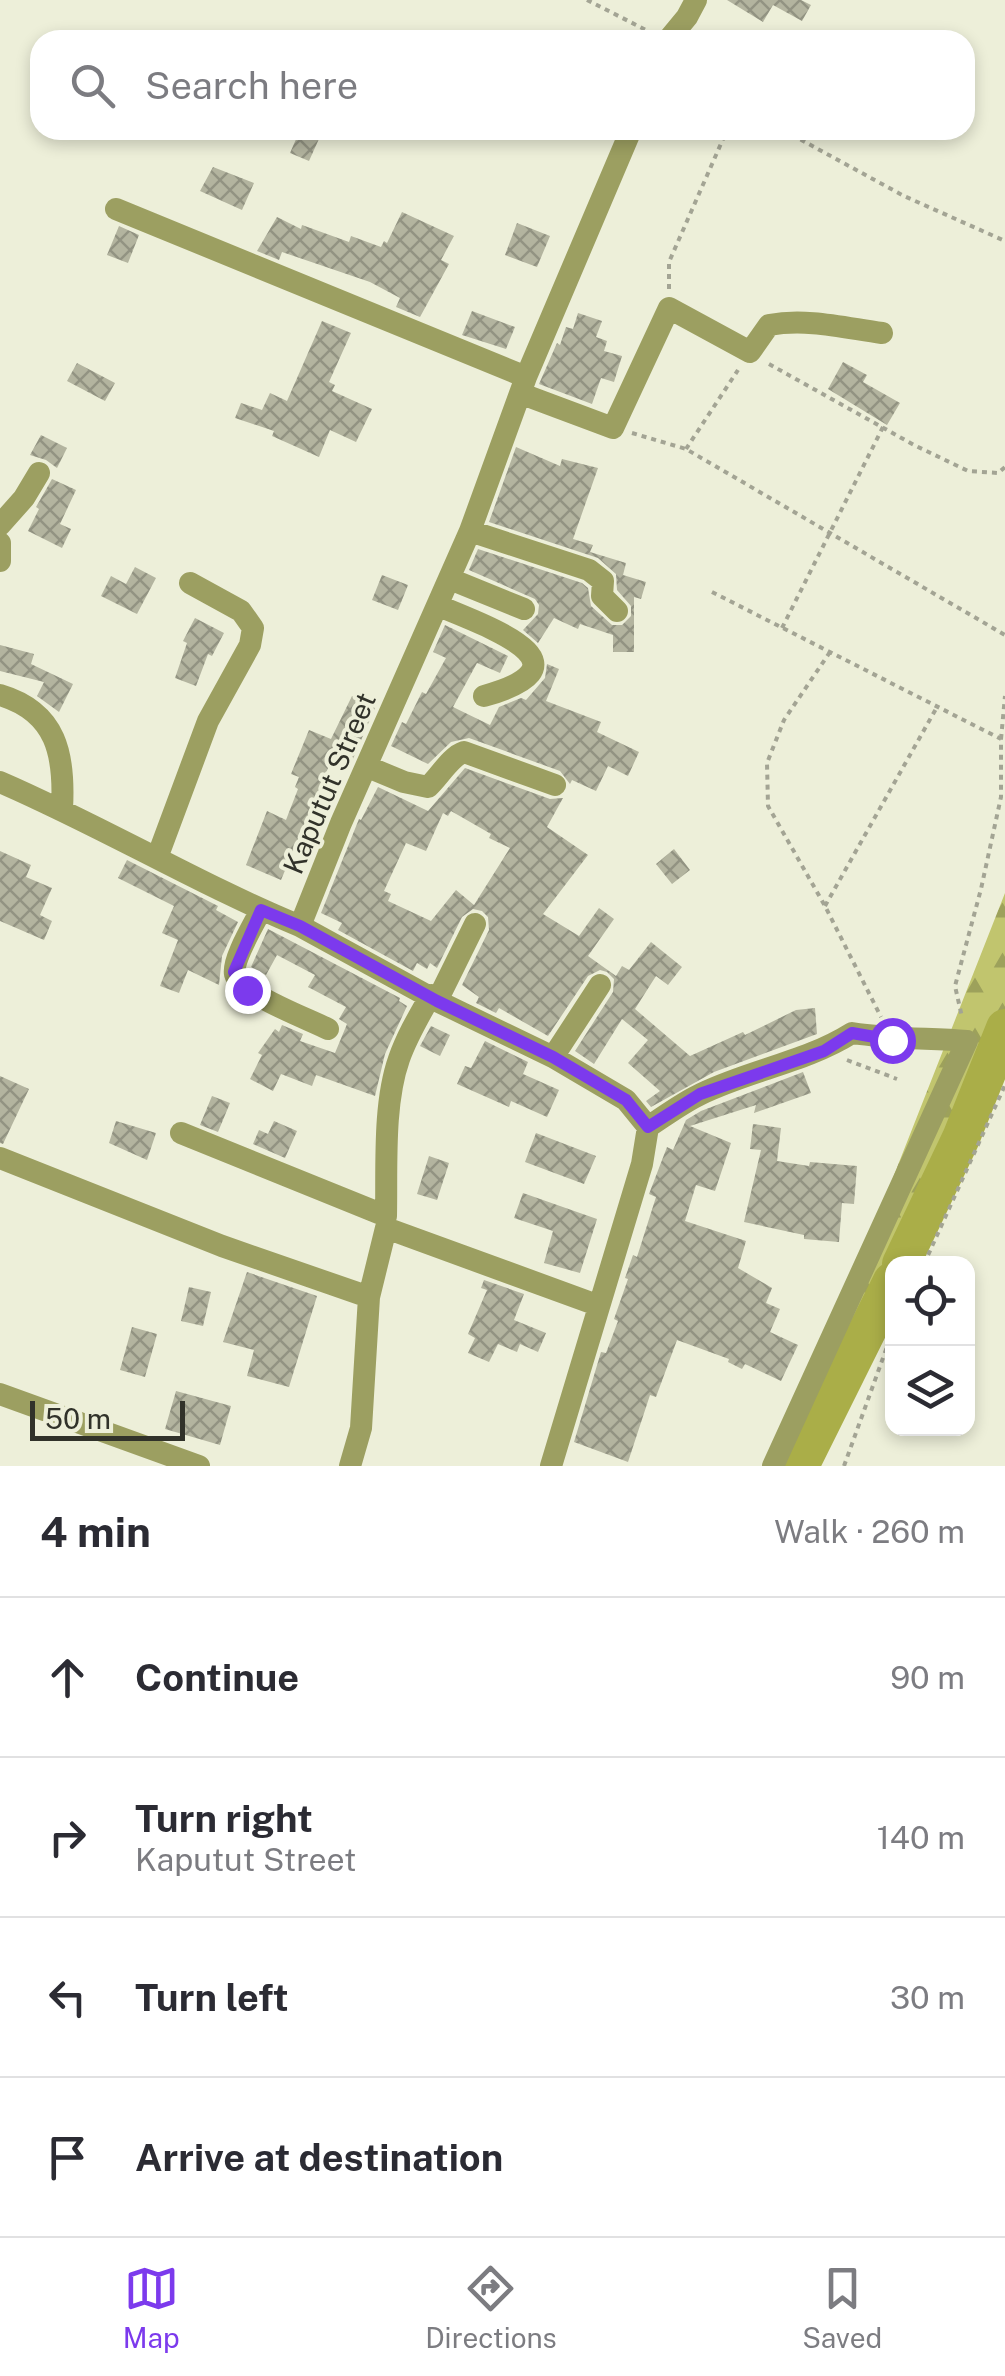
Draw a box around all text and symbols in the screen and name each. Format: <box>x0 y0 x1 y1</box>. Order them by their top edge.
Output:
search box <box>30 30 975 140</box>
icon: search <box>65 58 120 113</box>
text: Search here <box>145 63 358 108</box>
street label: Kaputut Street <box>276 687 382 879</box>
route end <box>225 968 271 1014</box>
route start <box>870 1018 916 1064</box>
map controls <box>885 1256 975 1436</box>
button: locate <box>885 1256 975 1346</box>
button: layers <box>885 1346 975 1436</box>
scale bar <box>30 1396 185 1440</box>
text: 50 m <box>45 1402 111 1435</box>
text: 4 min <box>40 1507 151 1556</box>
text: Walk · 260 m <box>774 1513 965 1550</box>
icon: ahead <box>40 1650 95 1705</box>
text: Continue <box>135 1655 299 1700</box>
text: 90 m <box>890 1659 965 1696</box>
text: Turn right <box>135 1796 313 1841</box>
icon: right <box>40 1810 95 1865</box>
text: 140 m <box>877 1819 965 1856</box>
text: Kaputut Street <box>135 1841 356 1878</box>
icon: left <box>40 1970 95 2025</box>
text: Turn left <box>135 1975 289 2020</box>
text: 30 m <box>890 1979 965 2016</box>
icon: arrive <box>40 2130 95 2185</box>
text: Arrive at destination <box>135 2135 503 2180</box>
tab: Map <box>123 2261 180 2354</box>
tab: Directions <box>425 2261 557 2354</box>
tab: Saved <box>802 2261 882 2354</box>

